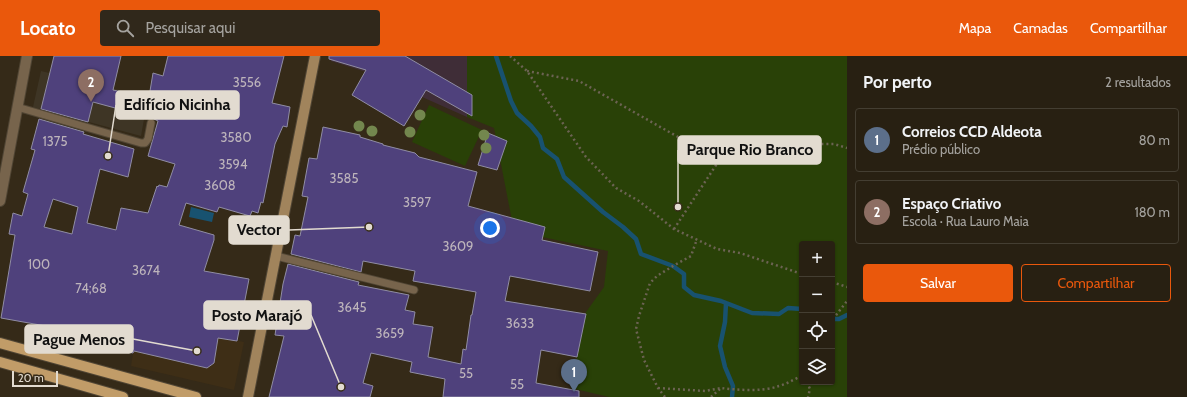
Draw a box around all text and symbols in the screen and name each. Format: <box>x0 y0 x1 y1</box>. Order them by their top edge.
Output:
search box <box>100 10 380 46</box>
text: Locato <box>20 17 76 40</box>
icon: search <box>114 17 136 39</box>
text: Pesquisar aqui <box>146 19 235 37</box>
text: Mapa <box>959 19 991 37</box>
text: Camadas <box>1013 19 1068 37</box>
text: Compartilhar <box>1090 19 1167 37</box>
pin: 2 <box>78 69 104 102</box>
text: Por perto <box>863 72 932 92</box>
house number: 3556 <box>233 74 261 90</box>
text: 2 resultados <box>1105 74 1171 90</box>
callout: Edifício Nicinha <box>116 91 239 119</box>
text: Edifício Nicinha <box>124 95 231 114</box>
text: Correios CCD Aldeota <box>902 123 1042 141</box>
house number: 3580 <box>220 129 252 145</box>
text: 1 <box>875 132 879 148</box>
text: 80 m <box>1139 132 1170 148</box>
house number: 1375 <box>43 133 67 149</box>
callout: Parque Rio Branco <box>678 136 821 164</box>
text: Parque Rio Branco <box>687 140 813 159</box>
text: Prédio público <box>902 141 980 157</box>
house number: 3594 <box>219 156 248 172</box>
house number: 3585 <box>330 170 358 186</box>
house number: 3608 <box>204 177 236 193</box>
house number: 3597 <box>403 194 431 210</box>
text: Espaço Criativo <box>902 195 1001 213</box>
text: 2 <box>874 204 880 220</box>
text: 180 m <box>1134 204 1170 220</box>
text: Escola · Rua Lauro Maia <box>902 213 1029 229</box>
callout: Vector <box>229 216 289 244</box>
your location <box>480 218 500 238</box>
text: Vector <box>237 220 282 239</box>
house number: 3609 <box>443 238 473 254</box>
map controls <box>799 241 835 385</box>
button: + <box>799 241 835 277</box>
house number: 100 <box>28 256 50 272</box>
house number: 3674 <box>132 262 160 278</box>
button: Salvar <box>863 264 1013 302</box>
button: Compartilhar <box>1021 264 1171 302</box>
button: − <box>799 277 835 313</box>
house number: 74;68 <box>75 280 107 296</box>
house number: 3645 <box>338 299 366 315</box>
callout: Posto Marajó <box>204 301 311 329</box>
text: Posto Marajó <box>212 306 302 325</box>
button: locate <box>799 313 835 349</box>
house number: 3633 <box>506 315 534 331</box>
callout: Pague Menos <box>25 325 133 353</box>
house number: 3659 <box>376 325 404 341</box>
text: Pague Menos <box>33 330 125 349</box>
button: layers <box>799 349 835 385</box>
pin: 1 <box>561 359 587 392</box>
house number: 55 <box>459 365 473 381</box>
scale bar <box>12 369 58 388</box>
text: 20 m <box>18 371 44 385</box>
house number: 55 <box>510 376 524 392</box>

